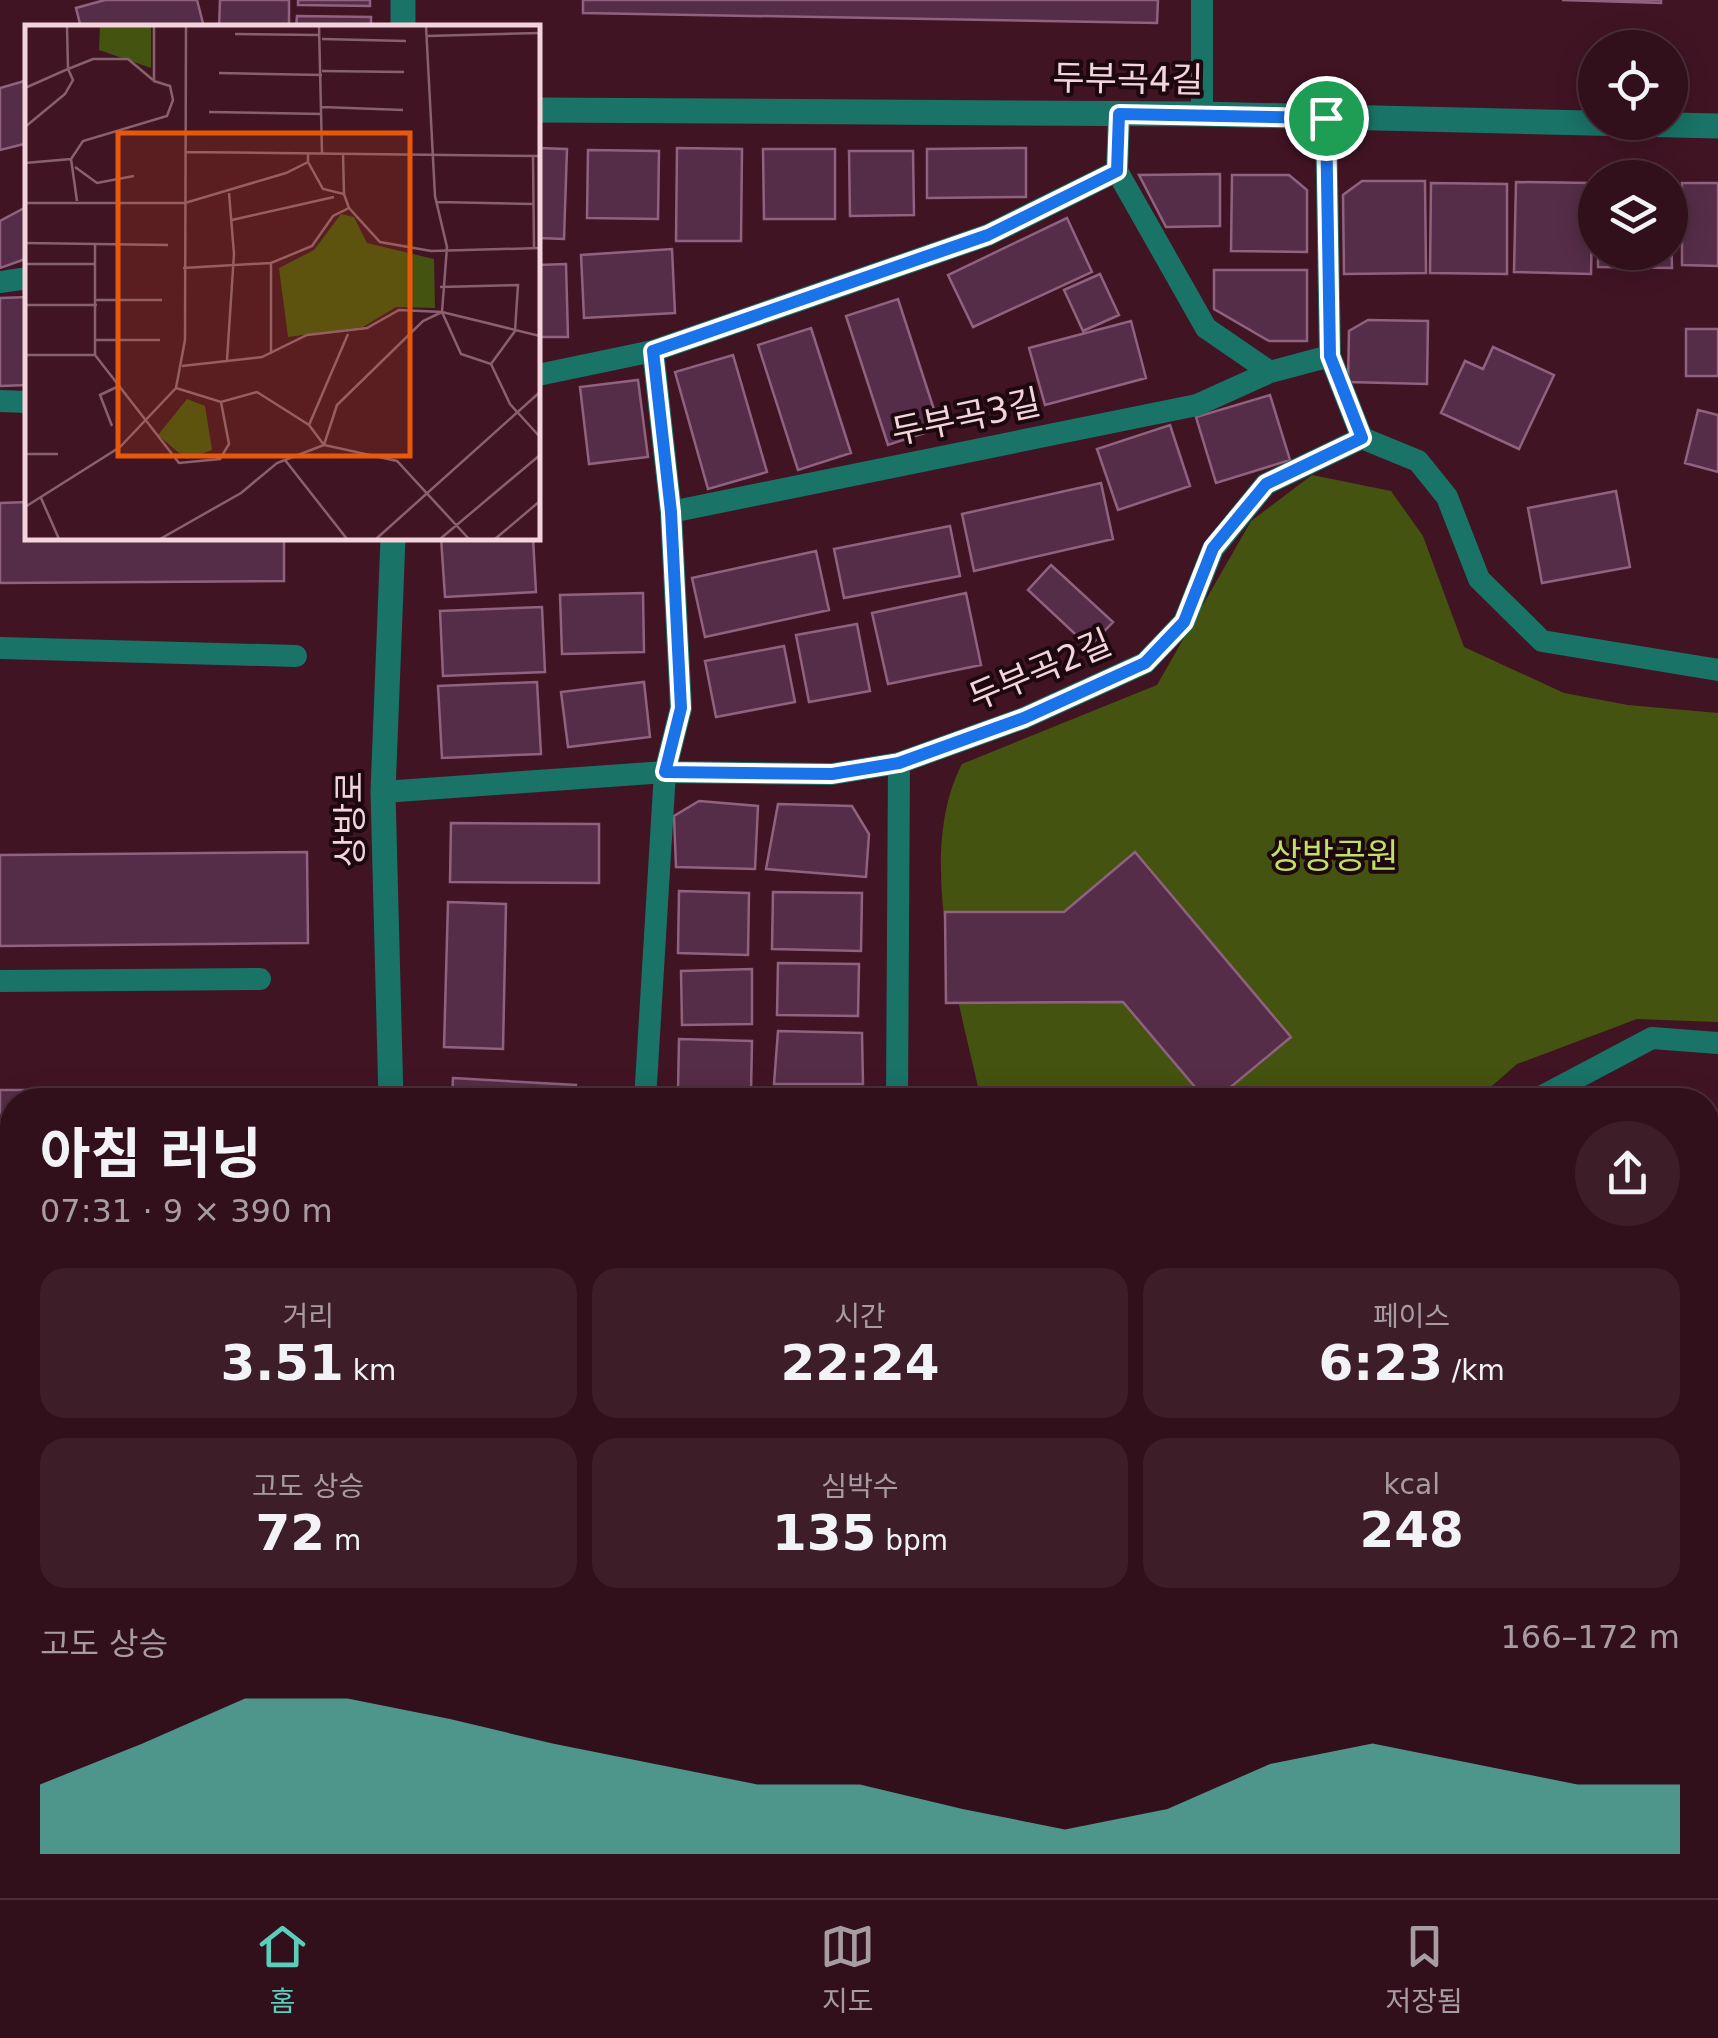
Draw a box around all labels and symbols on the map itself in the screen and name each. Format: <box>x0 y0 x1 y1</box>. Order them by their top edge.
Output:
inset map <box>25 25 540 540</box>
street label: 두부곡4길 <box>1052 58 1204 100</box>
pin <box>1284 76 1369 161</box>
street label: 두부곡3길 <box>888 382 1044 452</box>
street label: 두부곡2길 <box>963 622 1117 718</box>
street label: 상방로 <box>330 771 370 867</box>
park label: 상방공원 <box>1270 836 1398 876</box>

